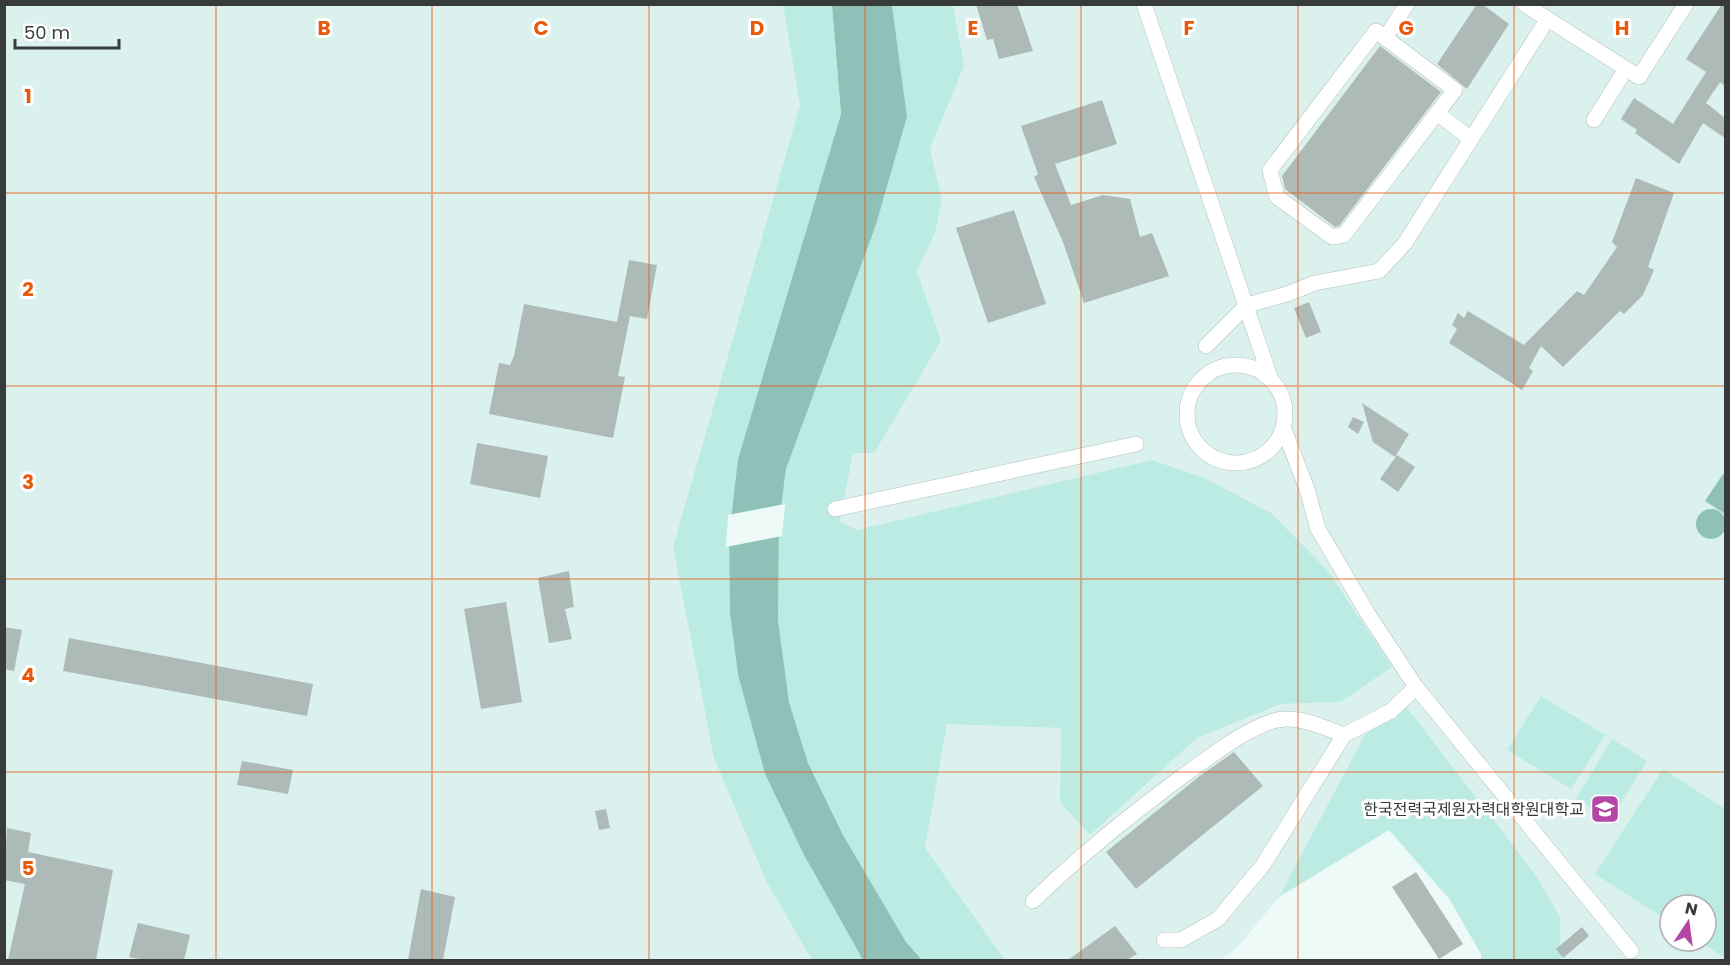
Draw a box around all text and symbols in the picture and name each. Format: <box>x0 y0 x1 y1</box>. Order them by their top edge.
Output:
scale bar <box>15 12 118 50</box>
text: B <box>317 14 331 42</box>
text: C <box>533 14 549 42</box>
text: D <box>750 14 764 42</box>
text: E <box>968 14 978 42</box>
text: F <box>1184 14 1195 42</box>
text: G <box>1398 14 1414 42</box>
text: H <box>1615 14 1629 42</box>
text: 50 m <box>24 20 70 45</box>
text: 1 <box>24 82 32 110</box>
text: 2 <box>22 275 34 303</box>
text: 3 <box>22 468 34 496</box>
text: 4 <box>21 661 35 689</box>
school or university icon: 한국전력국제원자력대학원대학교 <box>1589 793 1621 825</box>
place label: 한국전력국제원자력대학원대학교 <box>1363 798 1584 821</box>
text: 5 <box>22 854 35 882</box>
north arrow <box>1658 893 1718 953</box>
text: N <box>1683 896 1700 921</box>

